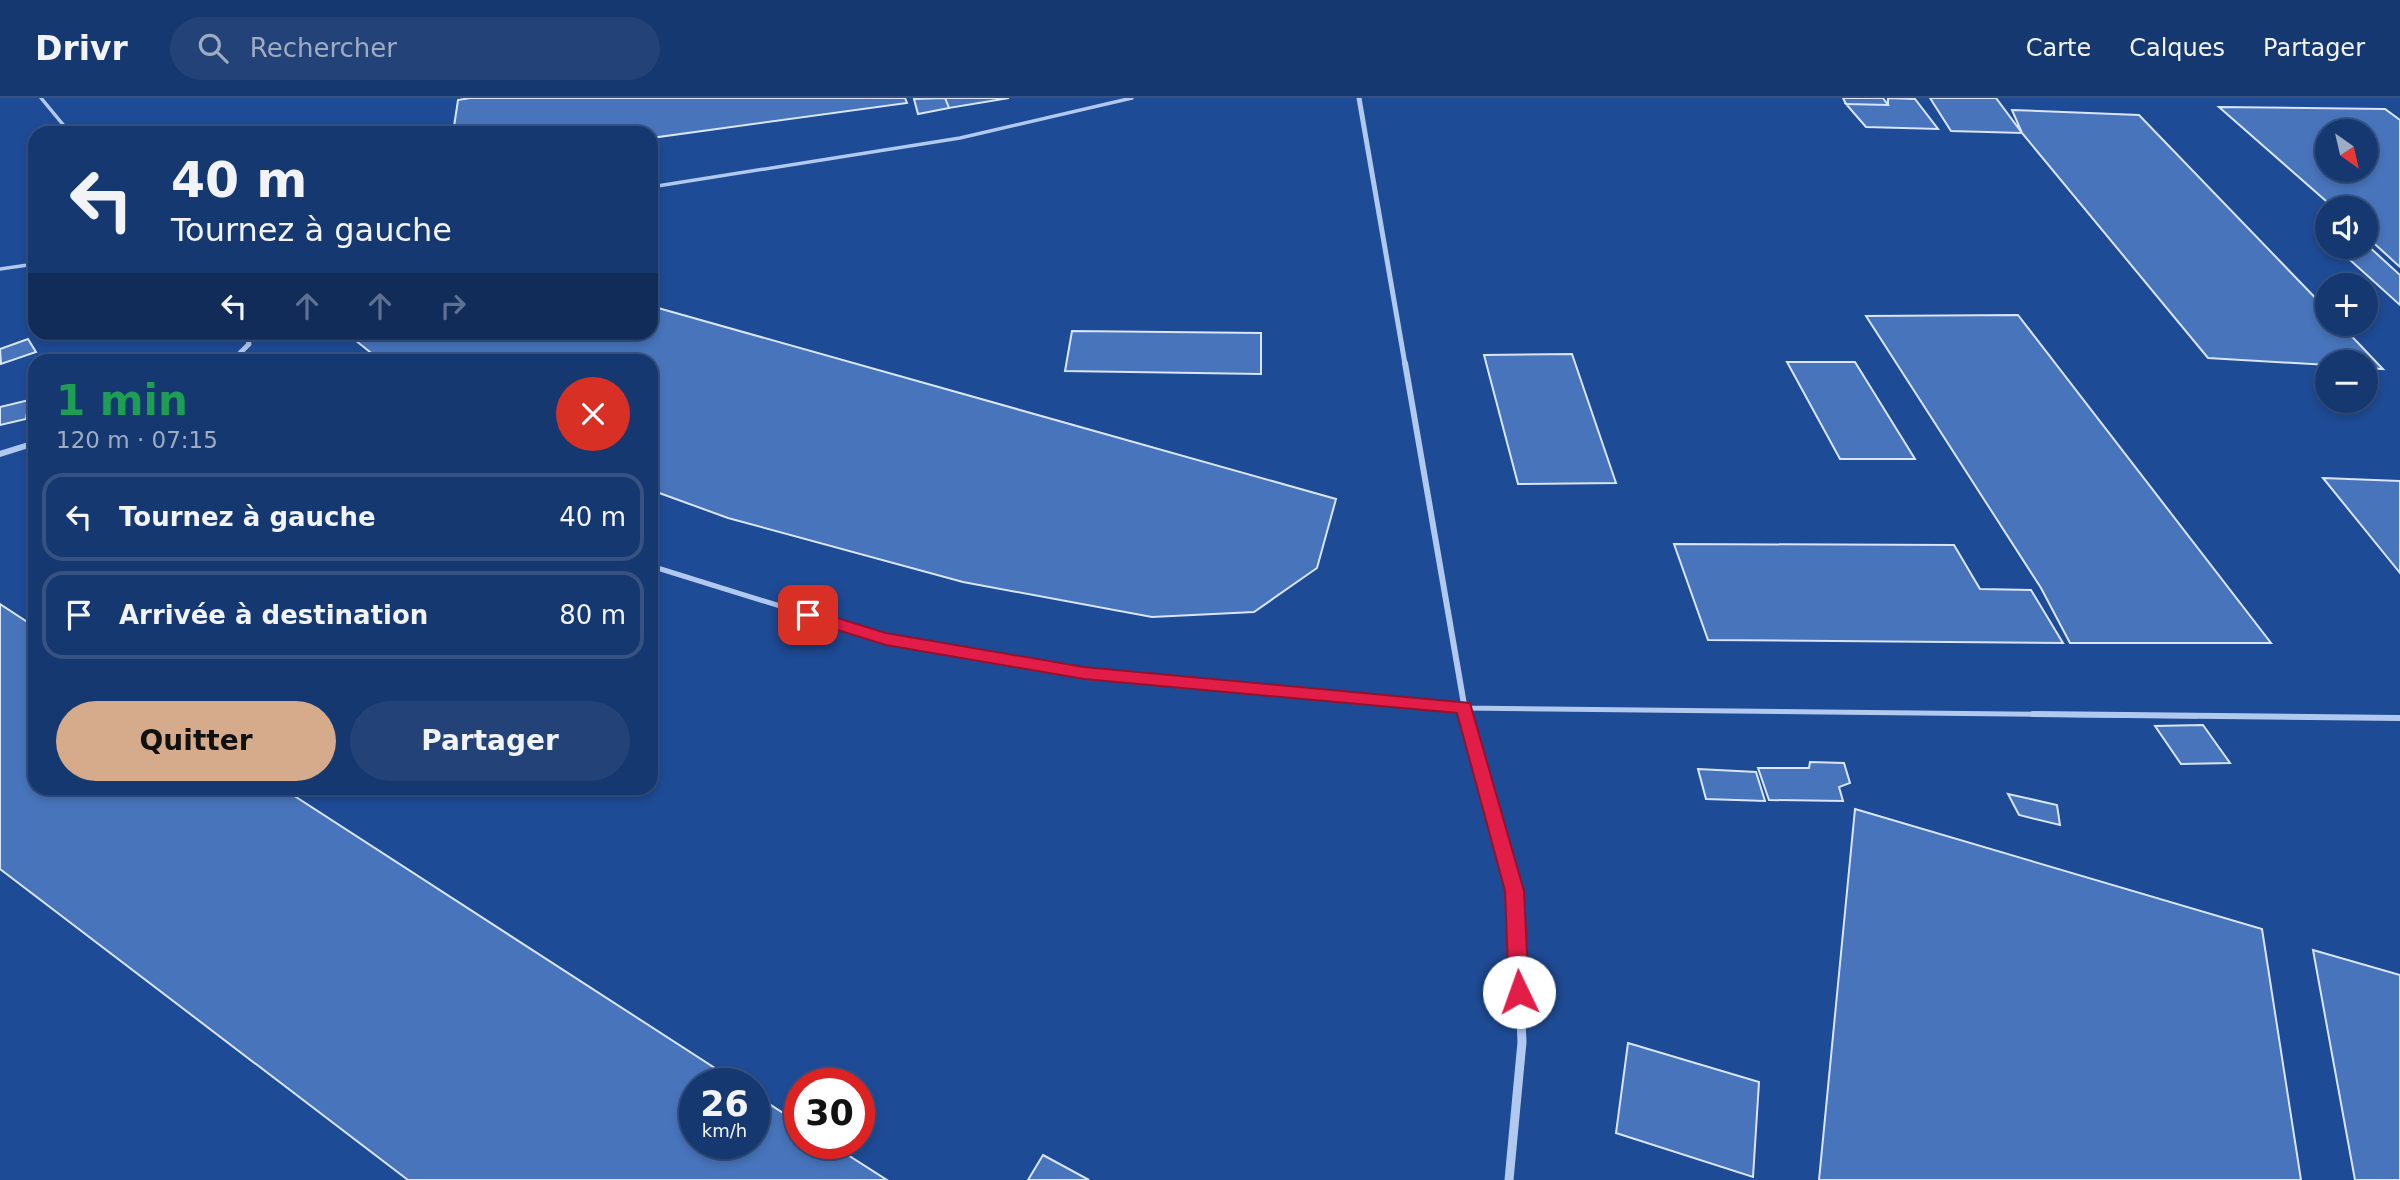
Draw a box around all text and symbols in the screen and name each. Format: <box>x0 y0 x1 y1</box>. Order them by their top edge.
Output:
search box <box>170 17 660 80</box>
text: Drivr <box>35 29 128 68</box>
icon: search <box>194 29 232 67</box>
text: Rechercher <box>250 33 397 63</box>
text: Carte <box>2026 34 2091 62</box>
text: Calques <box>2129 34 2225 62</box>
text: Partager <box>2263 34 2365 62</box>
north arrow <box>2315 119 2378 182</box>
map controls <box>2315 119 2378 413</box>
text: 40 m <box>171 152 307 209</box>
icon: left <box>56 154 147 245</box>
button: sound <box>2315 196 2378 259</box>
text: Tournez à gauche <box>171 211 452 249</box>
button: + <box>2315 273 2378 336</box>
icon: left <box>215 287 253 325</box>
icon: ahead <box>288 287 326 325</box>
icon: ahead <box>361 287 399 325</box>
icon: right <box>434 287 472 325</box>
button: − <box>2315 350 2378 413</box>
text: 1 min <box>56 376 188 425</box>
button: close <box>556 377 630 451</box>
text: 120 m · 07:15 <box>56 427 218 453</box>
icon: left <box>60 498 98 536</box>
text: Tournez à gauche <box>119 502 376 532</box>
text: 40 m <box>559 502 626 532</box>
pin <box>778 585 838 645</box>
icon: arrive <box>60 596 98 634</box>
icon: arrive <box>789 596 827 634</box>
text: Arrivée à destination <box>119 600 428 630</box>
text: 80 m <box>559 600 626 630</box>
button: Quitter <box>56 701 336 781</box>
button: Partager <box>350 701 630 781</box>
position arrow <box>1482 955 1556 1029</box>
speed limit sign: 30 <box>784 1068 875 1159</box>
text: 26 <box>700 1084 749 1124</box>
text: km/h <box>702 1120 747 1141</box>

